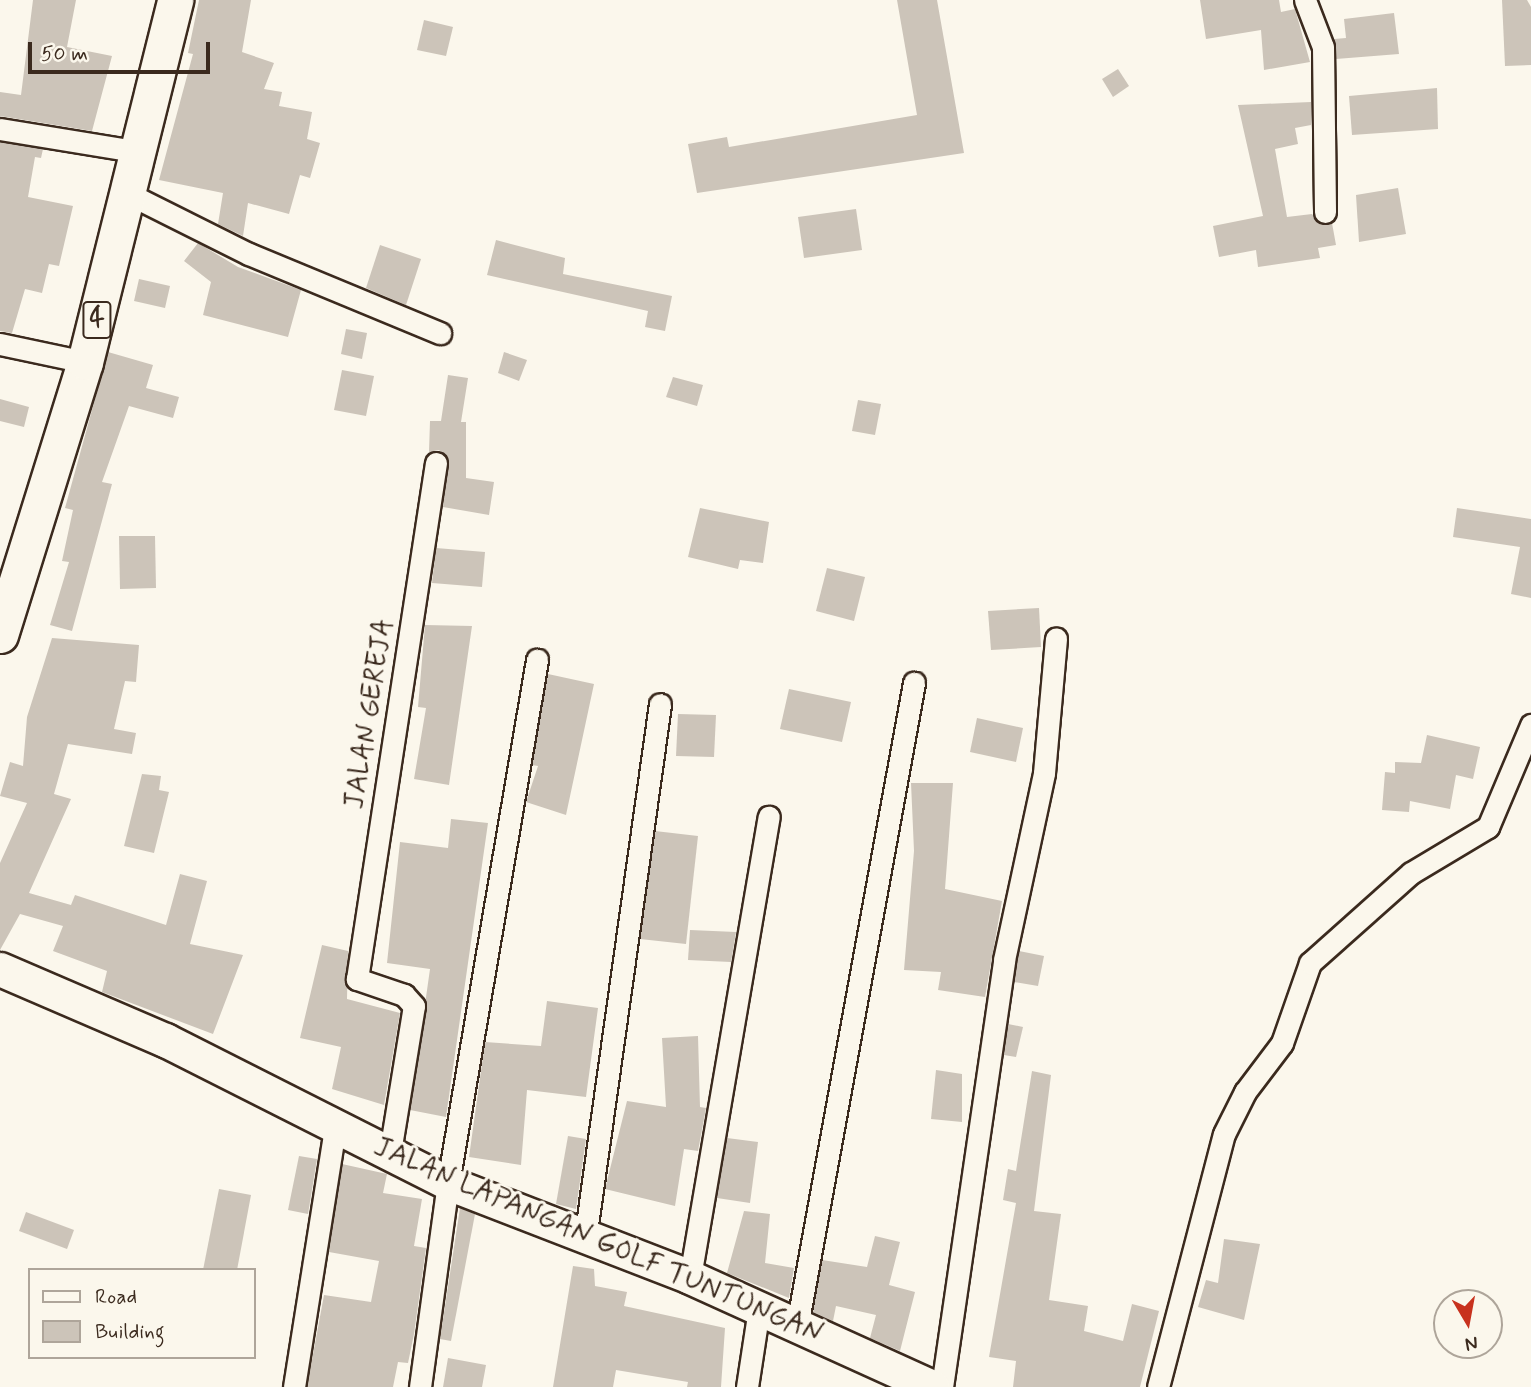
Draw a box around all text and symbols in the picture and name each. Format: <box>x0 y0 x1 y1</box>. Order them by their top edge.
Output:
scale bar <box>32 28 214 72</box>
text: 50 m <box>41 40 88 68</box>
road number: 4 <box>81 298 113 342</box>
street label: JALAN GEREJA <box>338 614 402 814</box>
street label: JALAN LAPANGAN GOLF TUNTUNGAN <box>371 1132 825 1350</box>
legend <box>28 1268 256 1359</box>
text: Road <box>95 1283 137 1311</box>
north arrow <box>1433 1289 1503 1359</box>
text: Building <box>95 1318 165 1346</box>
text: N <box>1463 1330 1480 1357</box>

